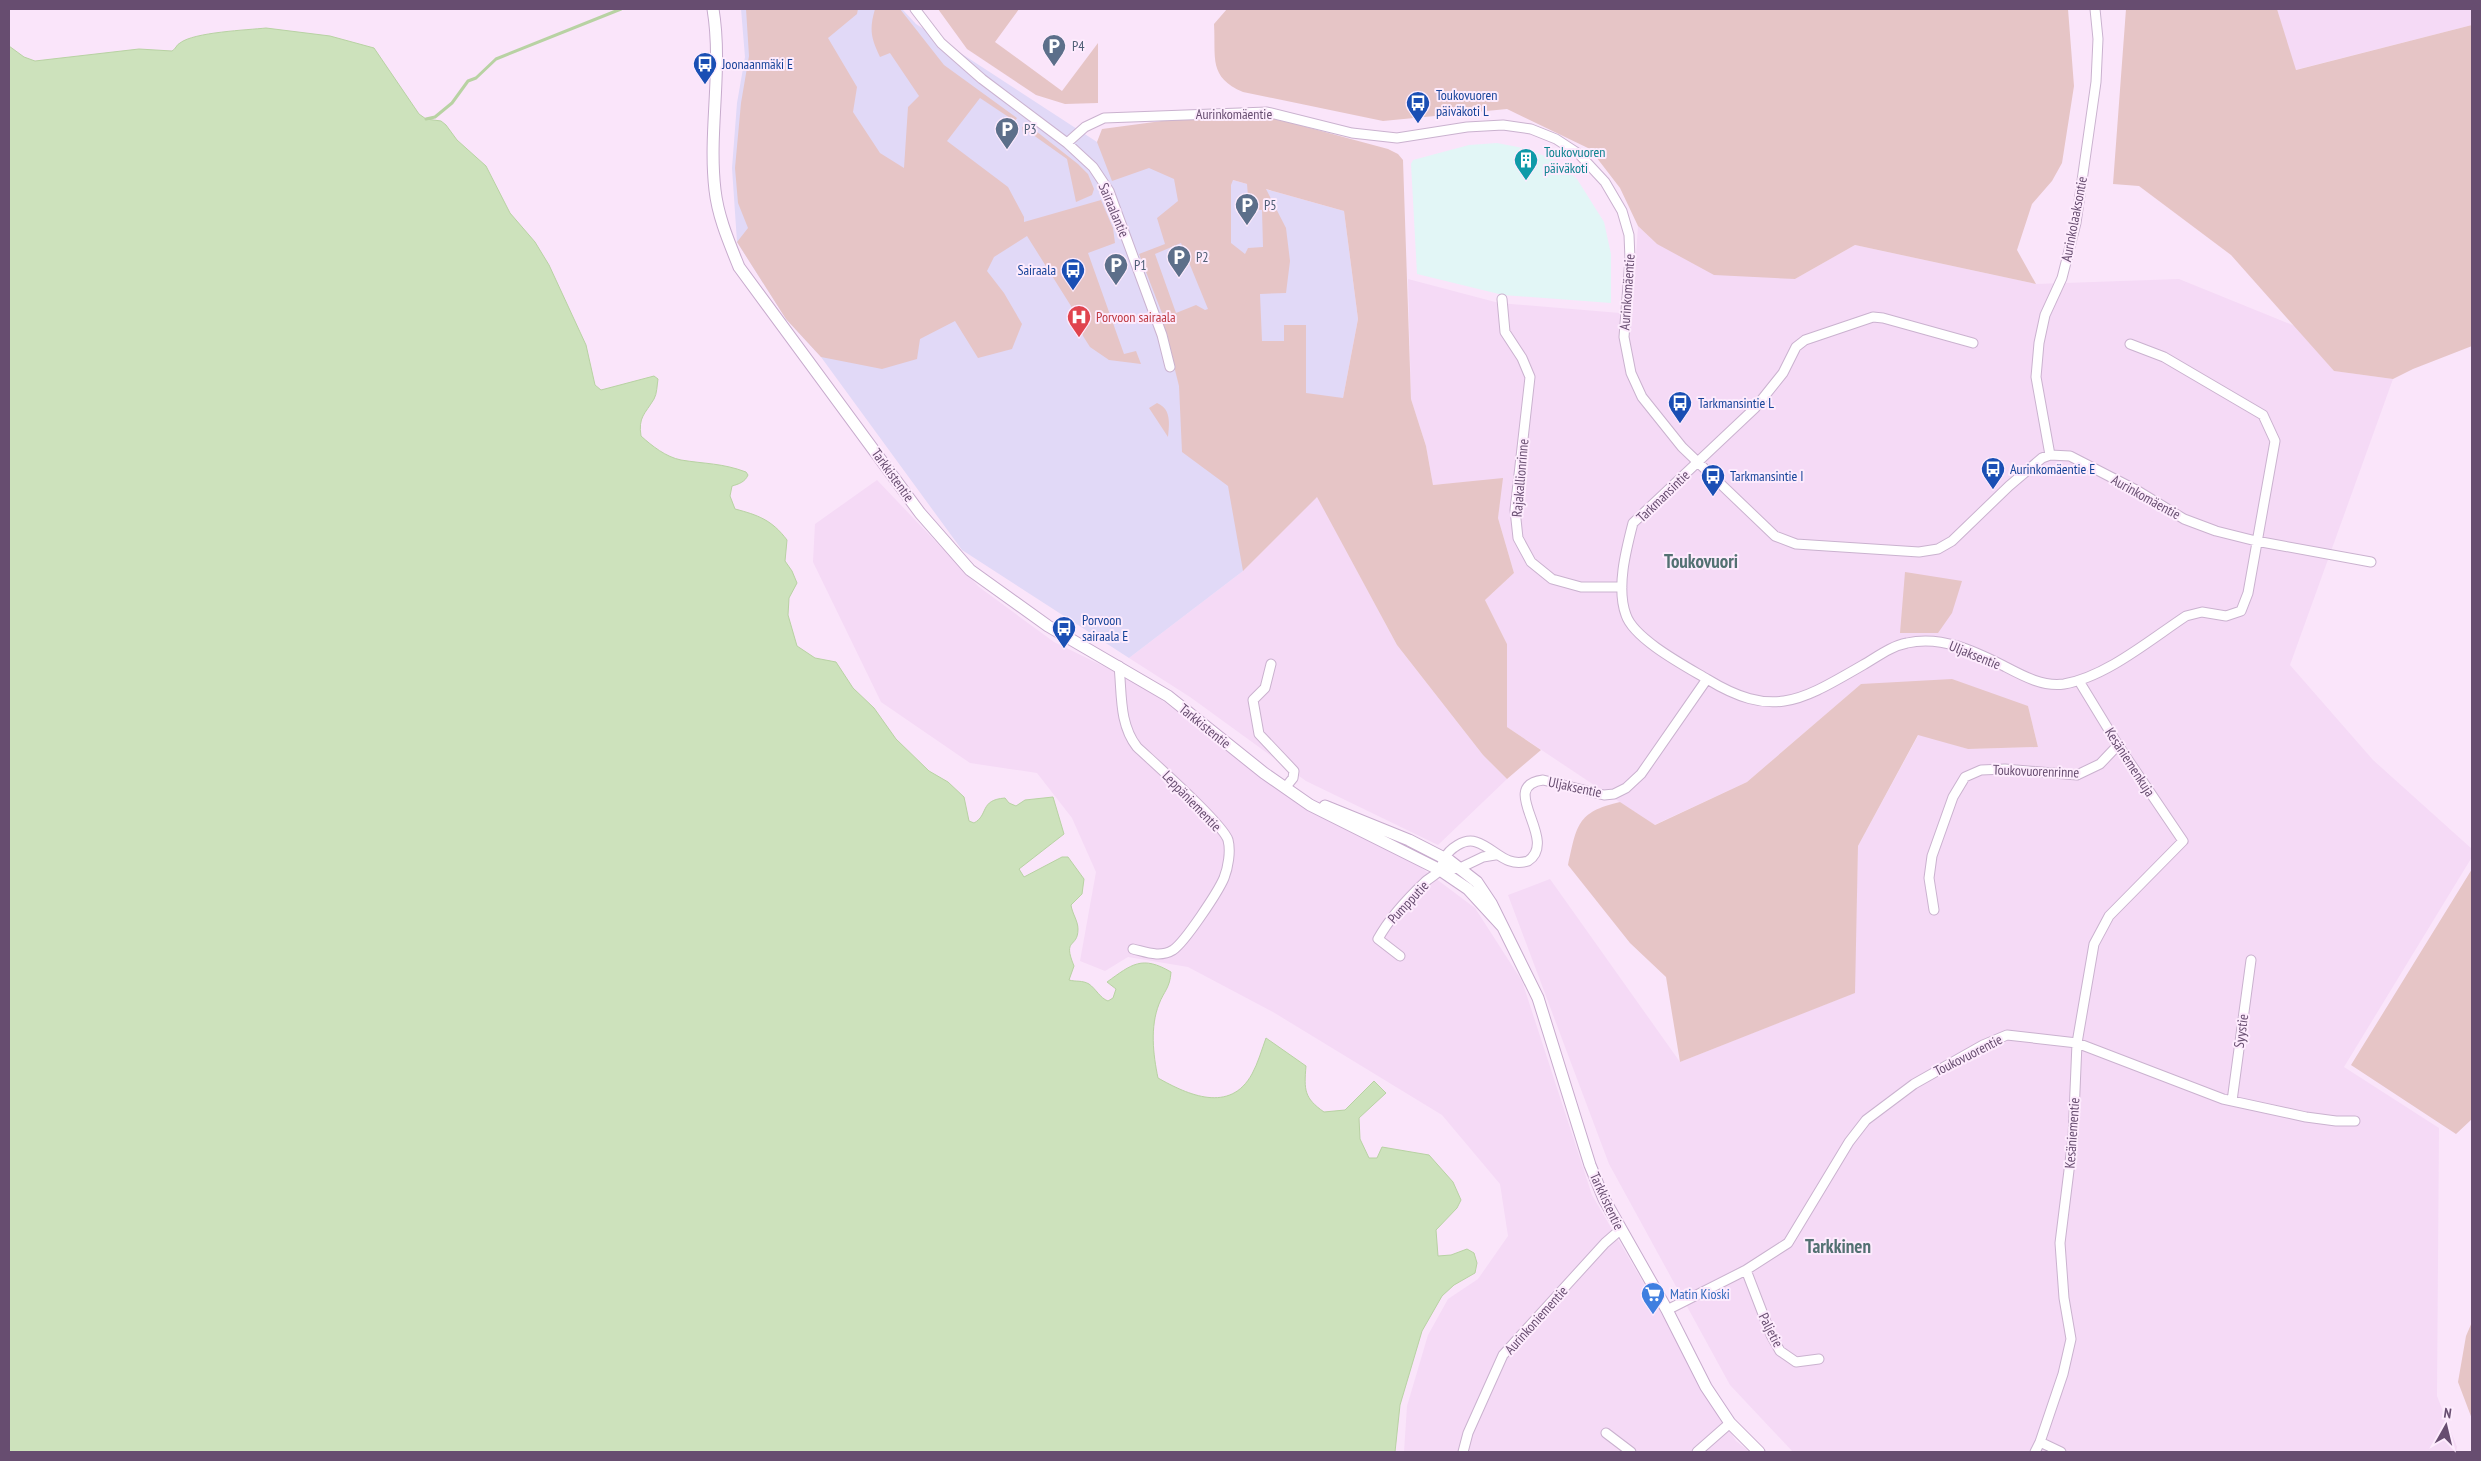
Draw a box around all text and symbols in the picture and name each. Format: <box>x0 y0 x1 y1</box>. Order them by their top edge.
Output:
parking icon: P4 <box>1041 33 1067 67</box>
place label: P4 <box>1072 37 1085 55</box>
bus stop icon: Joonaanmäki E <box>692 51 718 85</box>
place label: Joonaanmäki E <box>721 55 793 73</box>
place label: Toukovuoren päiväkoti L <box>1436 86 1497 120</box>
bus stop icon: Toukovuoren päiväkoti L <box>1405 90 1431 124</box>
street label: Aurinkomäentie <box>1196 105 1272 123</box>
parking icon: P3 <box>994 116 1020 150</box>
place label: P3 <box>1024 120 1037 138</box>
place label: Toukovuoren päiväkoti <box>1544 143 1605 177</box>
building icon: Toukovuoren päiväkoti <box>1513 147 1539 181</box>
street label: Aurinkolaaksontie <box>2057 175 2091 263</box>
street label: Sairaalantie <box>1095 180 1134 240</box>
parking icon: P5 <box>1234 192 1260 226</box>
place label: P5 <box>1264 196 1277 214</box>
parking icon: P2 <box>1166 244 1192 278</box>
place label: P2 <box>1196 248 1209 266</box>
parking icon: P1 <box>1103 252 1129 286</box>
street label: Aurinkomäentie <box>1615 253 1639 331</box>
place label: P1 <box>1134 256 1147 274</box>
bus stop icon: Sairaala <box>1060 257 1086 291</box>
place label: Sairaala <box>1017 261 1056 279</box>
hospital icon: Porvoon sairaala <box>1066 304 1092 338</box>
place label: Porvoon sairaala <box>1096 308 1176 326</box>
bus stop icon: Tarkmansintie L <box>1667 390 1693 424</box>
place label: Tarkmansintie L <box>1698 394 1774 412</box>
street label: Rajakallionrinne <box>1508 438 1532 518</box>
street label: Tarkkistentie <box>868 445 918 505</box>
bus stop icon: Aurinkomäentie E <box>1980 456 2006 490</box>
place label: Aurinkomäentie E <box>2010 460 2095 478</box>
bus stop icon: Tarkmansintie I <box>1700 463 1726 497</box>
street label: Tarkmansintie <box>1633 466 1694 526</box>
place label: Tarkmansintie I <box>1730 467 1804 485</box>
street label: Aurinkomäentie <box>2108 471 2184 523</box>
district label: Toukovuori <box>1664 549 1738 573</box>
place label: Porvoon sairaala E <box>1082 611 1128 645</box>
bus stop icon: Porvoon sairaala E <box>1051 615 1077 649</box>
street label: Uljaksentie <box>1947 637 2004 674</box>
street label: Tarkkistentie <box>1175 700 1235 752</box>
street label: Kesäniemenkuja <box>2101 724 2159 800</box>
street label: Toukovuorenrinne <box>1993 760 2080 782</box>
street label: Leppäniementie <box>1159 767 1226 835</box>
street label: Uljaksentie <box>1547 773 1603 801</box>
street label: Pumpputie <box>1384 877 1432 927</box>
street label: Syystie <box>2230 1013 2252 1049</box>
street label: Toukovuorentie <box>1931 1030 2005 1080</box>
street label: Kesäniementie <box>2061 1097 2083 1169</box>
street label: Tarkkistentie <box>1586 1169 1628 1233</box>
district label: Tarkkinen <box>1805 1234 1871 1258</box>
supermarket icon: Matin Kioski <box>1640 1281 1666 1315</box>
street label: Aurinkoniementie <box>1501 1282 1572 1358</box>
place label: Matin Kioski <box>1670 1285 1730 1303</box>
street label: Paljetie <box>1755 1310 1787 1350</box>
north arrow <box>2421 1401 2471 1451</box>
text: N <box>2443 1404 2453 1423</box>

